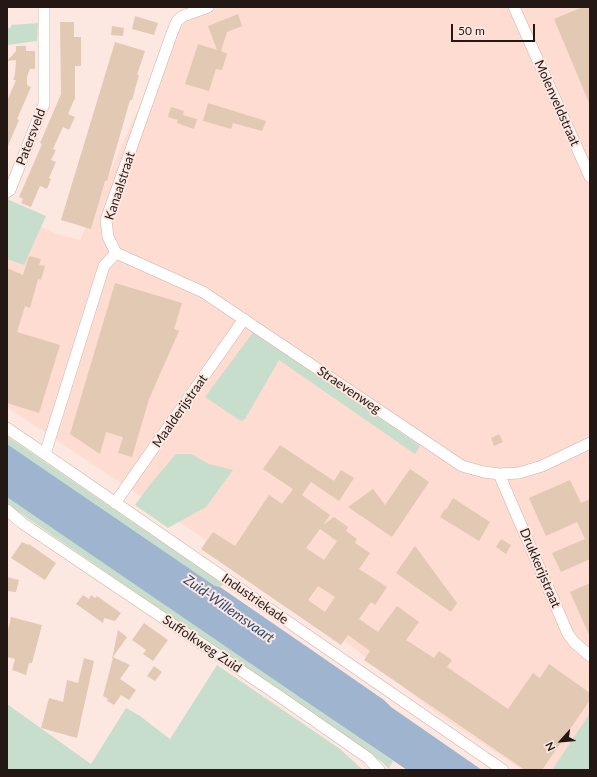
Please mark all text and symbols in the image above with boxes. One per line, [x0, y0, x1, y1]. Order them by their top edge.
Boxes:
scale bar [453, 16, 537, 42]
text: 50 m [458, 23, 485, 38]
street label: Molenveldstraat [531, 58, 583, 148]
street label: Patersveld [13, 106, 49, 168]
street label: Kanaalstraat [102, 150, 138, 222]
street label: Straevenweg [314, 363, 384, 417]
street label: Maalderijstraat [149, 372, 211, 450]
street label: Drukkerijstraat [516, 526, 564, 610]
street label: Industriekade [219, 570, 291, 628]
water label: Zuid-Willemsvaart [180, 572, 278, 646]
street label: Suffolkweg Zuid [160, 612, 244, 676]
north arrow [541, 721, 581, 761]
text: N [542, 740, 558, 753]

